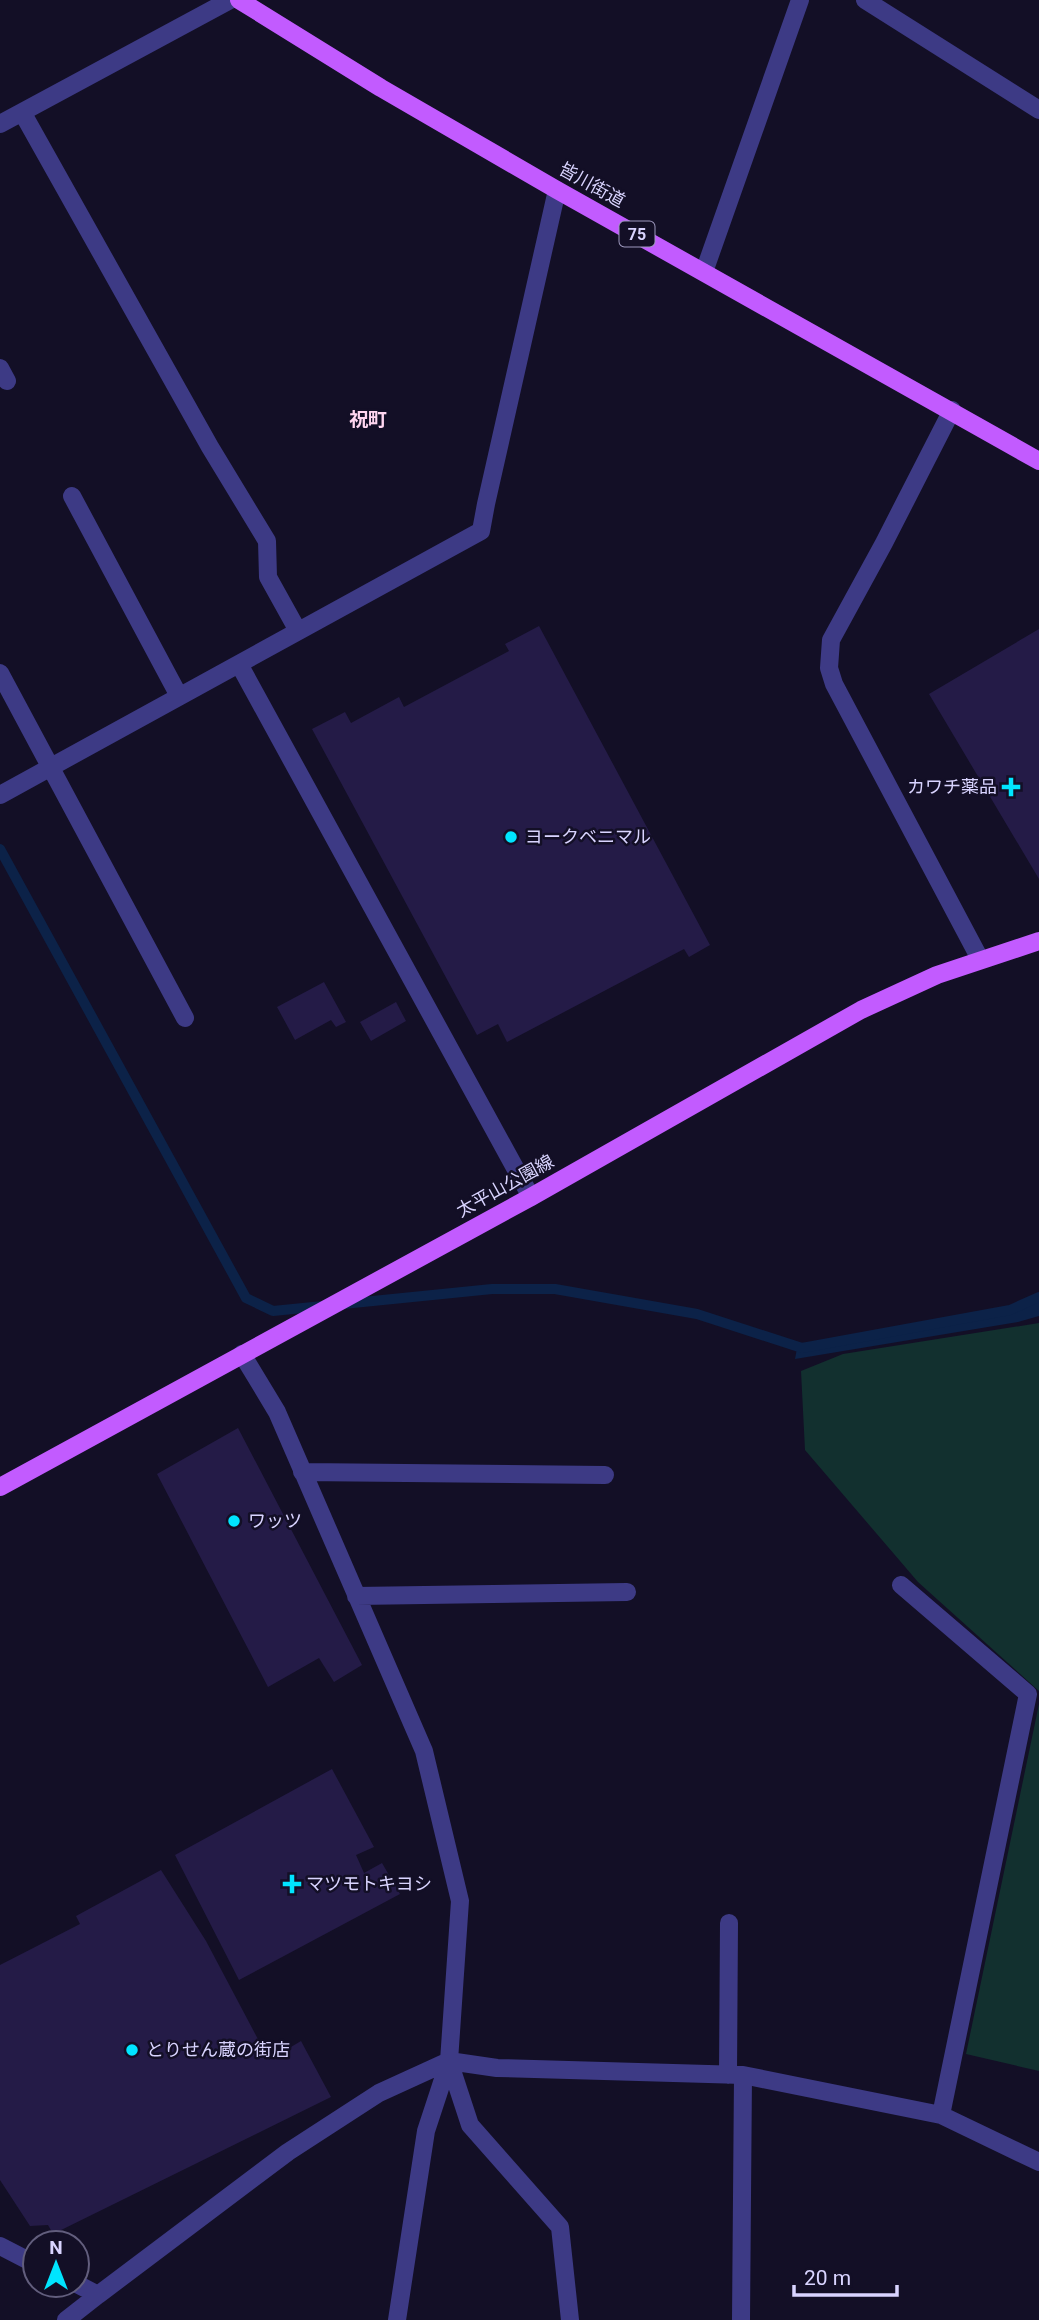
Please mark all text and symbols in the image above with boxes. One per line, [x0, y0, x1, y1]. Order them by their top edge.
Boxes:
street label: 皆川街道 [556, 158, 629, 211]
road number: 75 [620, 222, 654, 246]
district label: 祝町 [349, 408, 387, 431]
place label: カワチ薬品 [907, 776, 997, 797]
marker: カワチ薬品 [1003, 779, 1019, 795]
place label: ヨークベニマル [525, 826, 651, 847]
marker: ヨークベニマル [503, 829, 519, 845]
street label: 太平山公園線 [452, 1150, 557, 1221]
place label: ワッツ [248, 1510, 302, 1531]
marker: ワッツ [226, 1513, 242, 1529]
place label: マツモトキヨシ [306, 1873, 432, 1894]
marker: マツモトキヨシ [284, 1876, 300, 1892]
place label: とりせん蔵の街店 [146, 2039, 290, 2060]
marker: とりせん蔵の街店 [124, 2042, 140, 2058]
north arrow [21, 2229, 91, 2299]
text: N [49, 2236, 63, 2259]
scale bar [794, 2254, 897, 2298]
text: 20 m [804, 2266, 851, 2290]

